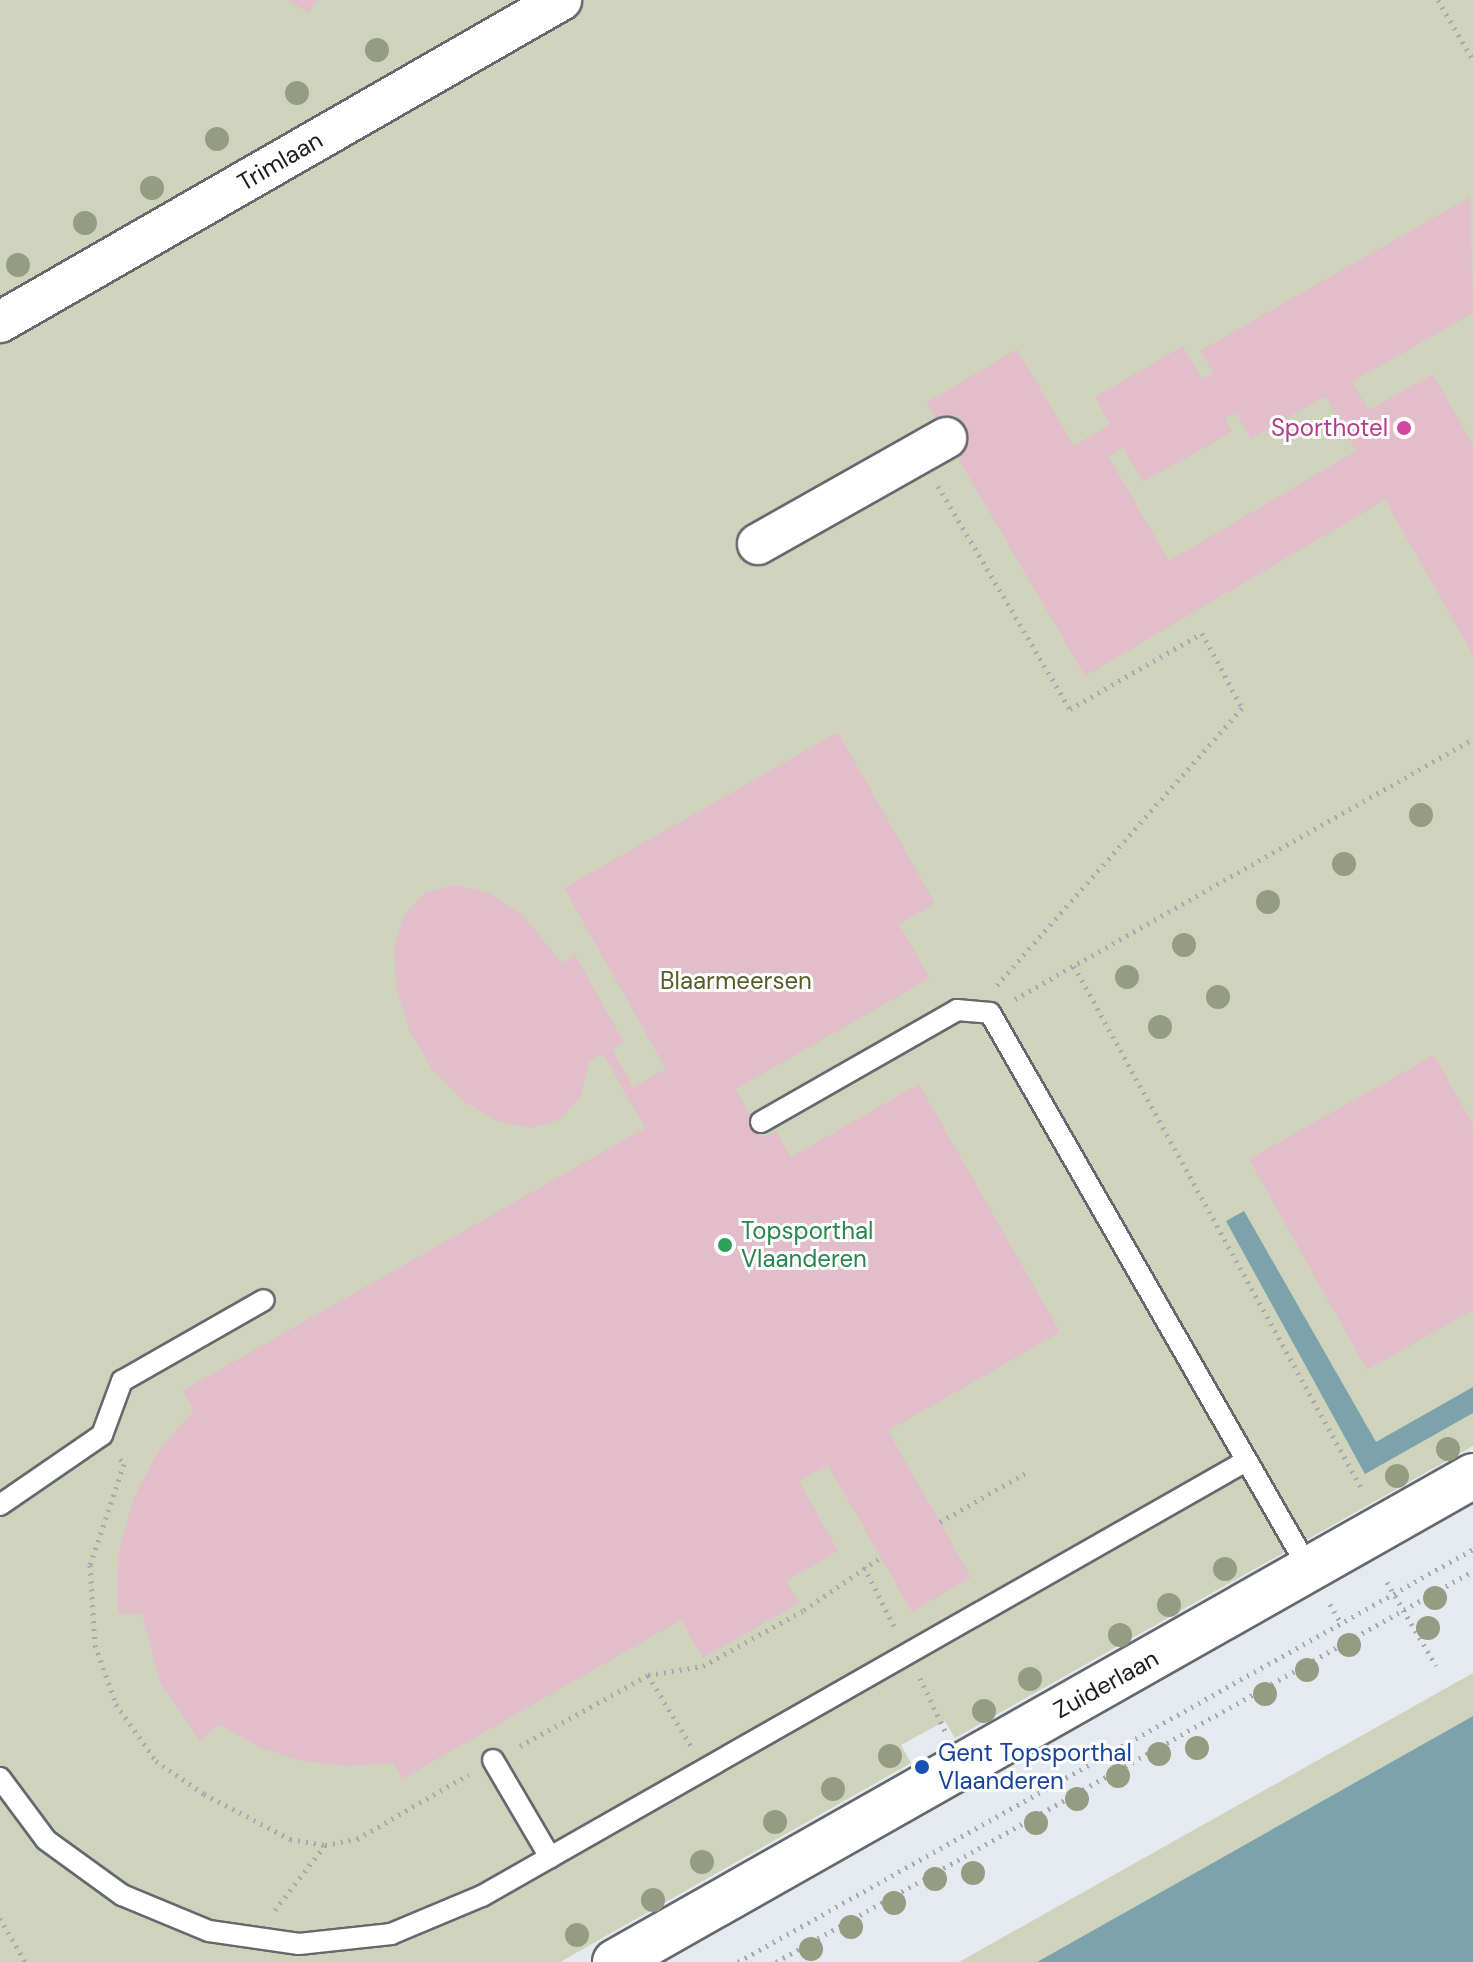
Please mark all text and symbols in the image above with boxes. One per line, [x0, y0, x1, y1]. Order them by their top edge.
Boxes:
street label: Trimlaan [232, 125, 328, 197]
place label: Sporthotel [1271, 414, 1388, 442]
marker: Sporthotel [1395, 419, 1413, 437]
park label: Blaarmeersen [660, 967, 812, 995]
place label: Topsporthal Vlaanderen [741, 1217, 873, 1273]
marker: Topsporthal Vlaanderen [716, 1236, 734, 1254]
street label: Zuiderlaan [1049, 1643, 1163, 1725]
place label: Gent Topsporthal Vlaanderen [938, 1739, 1132, 1795]
marker: Gent Topsporthal Vlaanderen [913, 1758, 931, 1776]

